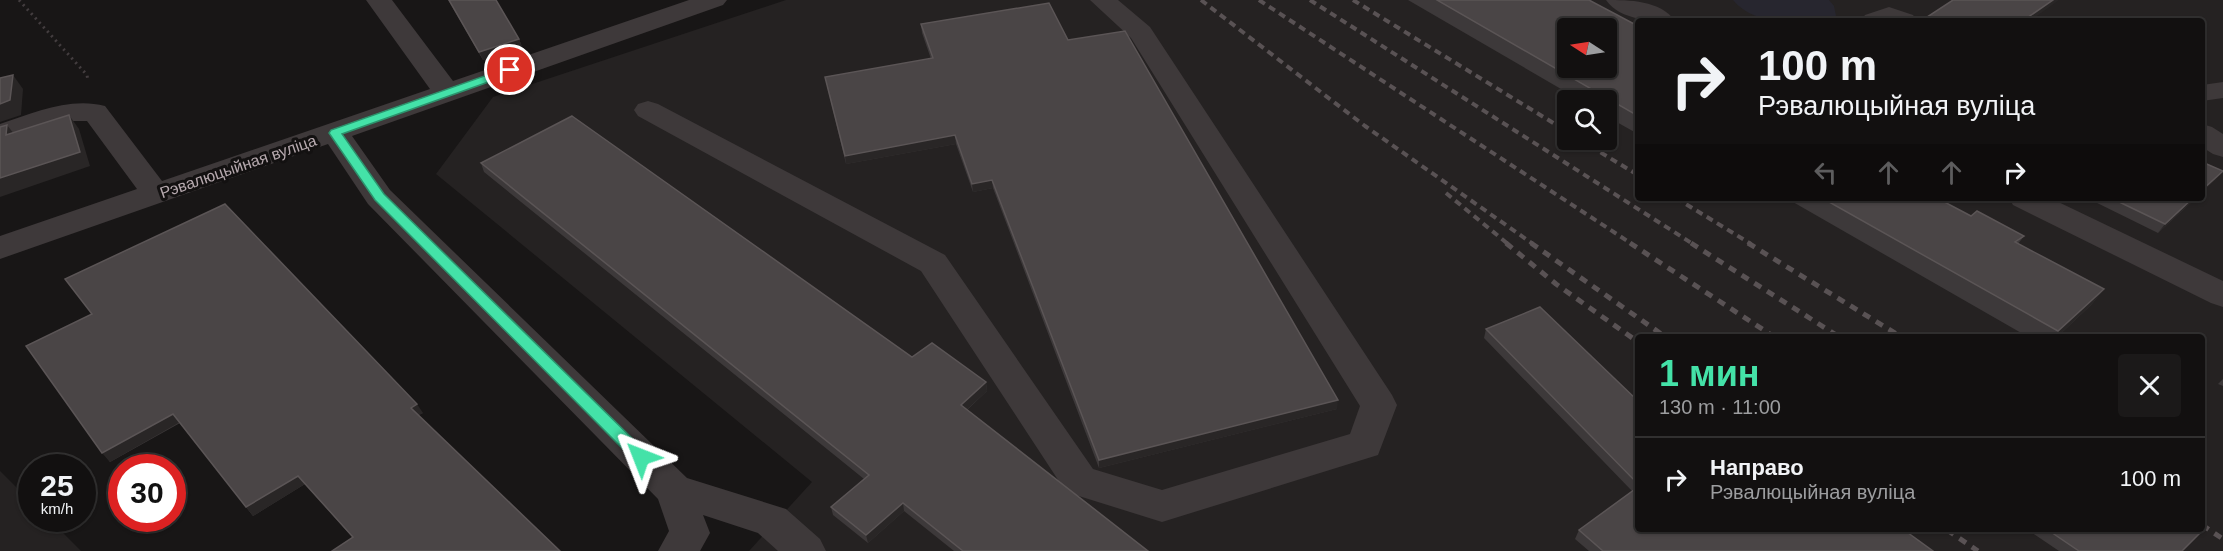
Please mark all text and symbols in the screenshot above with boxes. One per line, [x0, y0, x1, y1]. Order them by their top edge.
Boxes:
north arrow [1557, 18, 1617, 78]
map controls [1557, 18, 1617, 150]
icon: right [1659, 42, 1737, 120]
text: 100 m [1758, 42, 1877, 89]
pin [484, 44, 535, 95]
icon: arrive [493, 53, 526, 86]
button: search [1557, 90, 1617, 150]
text: Рэвалюцыйная вуліца [1758, 91, 2035, 121]
street label: Рэвалюцыйная вуліца [158, 132, 319, 201]
icon: left [1809, 156, 1842, 189]
icon: ahead [1872, 156, 1905, 189]
icon: ahead [1935, 156, 1968, 189]
icon: right [1998, 156, 2031, 189]
text: 1 мин [1659, 353, 1760, 394]
button: close [2118, 354, 2181, 417]
text: 130 m · 11:00 [1659, 396, 1781, 418]
position arrow [609, 425, 673, 489]
speed limit sign: 30 [108, 454, 186, 532]
text: Направо [1710, 455, 1804, 480]
icon: right [1659, 463, 1692, 496]
text: 100 m [2120, 466, 2181, 491]
text: 25 [40, 469, 74, 502]
text: Рэвалюцыйная вуліца [1710, 481, 1915, 503]
text: km/h [41, 500, 73, 517]

